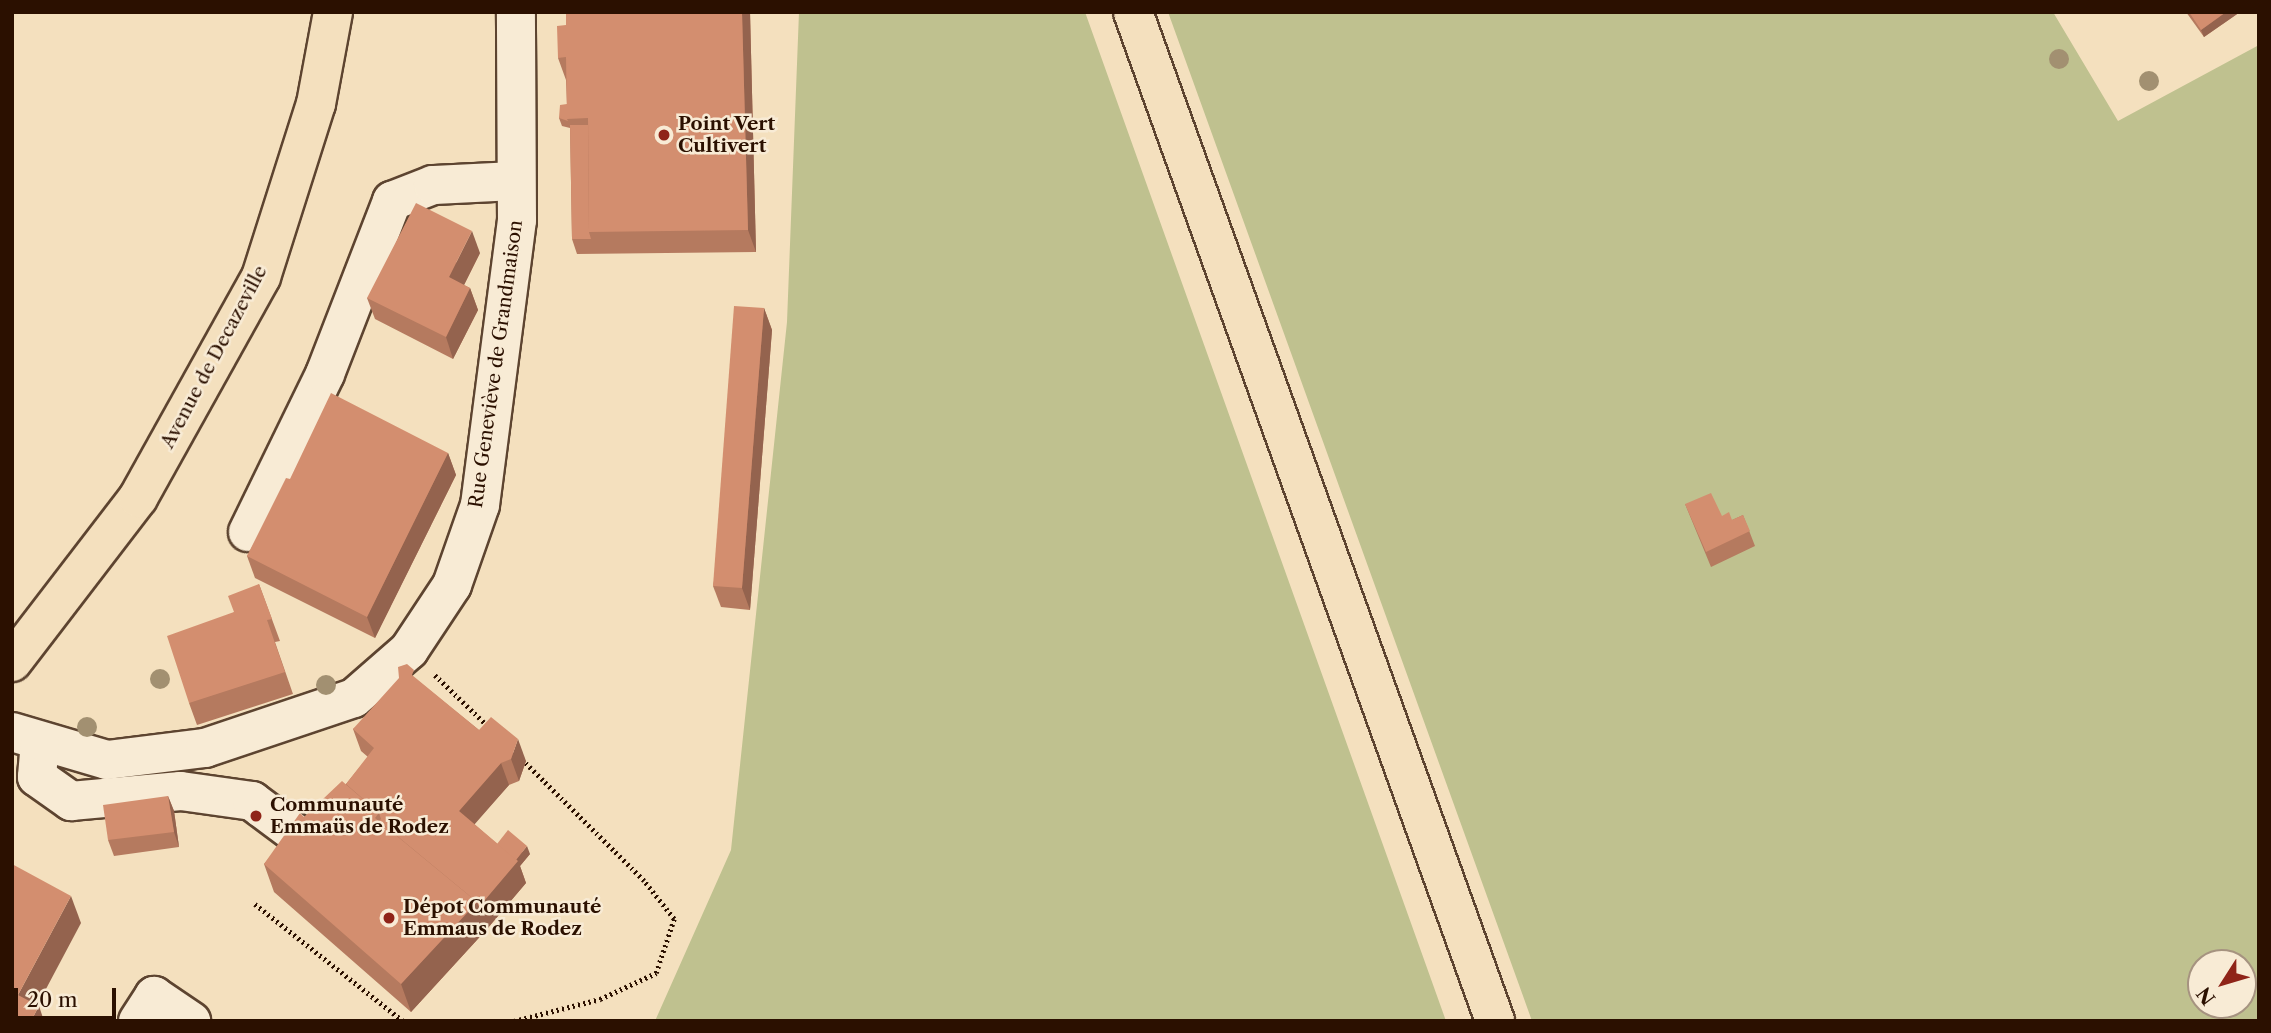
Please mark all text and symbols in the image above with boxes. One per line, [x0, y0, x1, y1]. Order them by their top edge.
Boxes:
place label: Point Vert Cultivert [678, 113, 776, 157]
marker: Point Vert Cultivert [656, 127, 672, 143]
street label: Rue Geneviève de Grandmaison [464, 219, 528, 509]
street label: Avenue de Decazeville [156, 262, 272, 452]
place label: Communauté Emmaüs de Rodez [270, 794, 449, 838]
marker: Communauté Emmaüs de Rodez [248, 808, 264, 824]
place label: Dépot Communauté Emmaus de Rodez [403, 896, 601, 940]
marker: Dépot Communauté Emmaus de Rodez [381, 910, 397, 926]
north arrow [2187, 949, 2257, 1019]
scale bar [18, 974, 119, 1018]
text: N [2192, 982, 2221, 1009]
text: 20 m [27, 987, 78, 1012]

